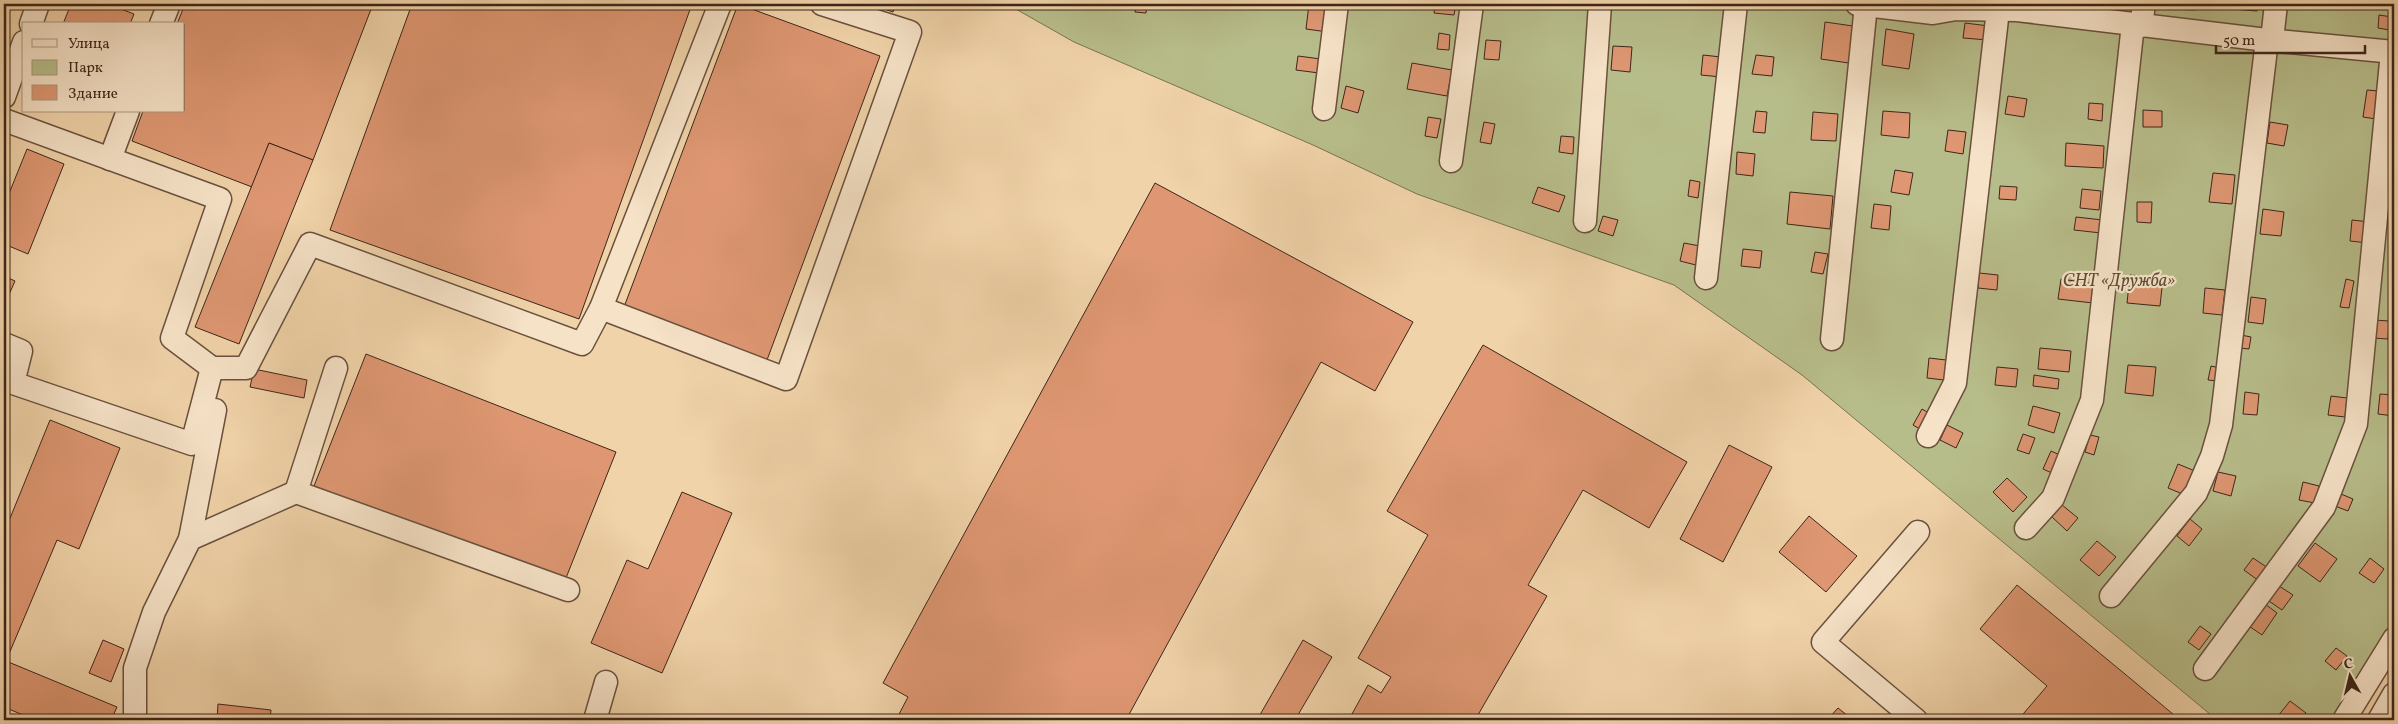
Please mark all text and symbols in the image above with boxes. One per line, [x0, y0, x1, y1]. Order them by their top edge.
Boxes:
legend [22, 22, 185, 112]
scale bar [2216, 22, 2364, 54]
text: 50 m [2223, 31, 2255, 52]
text: Улица [68, 34, 110, 55]
text: Парк [68, 58, 103, 79]
text: Здание [68, 84, 118, 105]
park label: СНТ «Дружба» [2063, 269, 2175, 294]
north arrow [2326, 652, 2376, 702]
text: С [2343, 655, 2354, 675]

